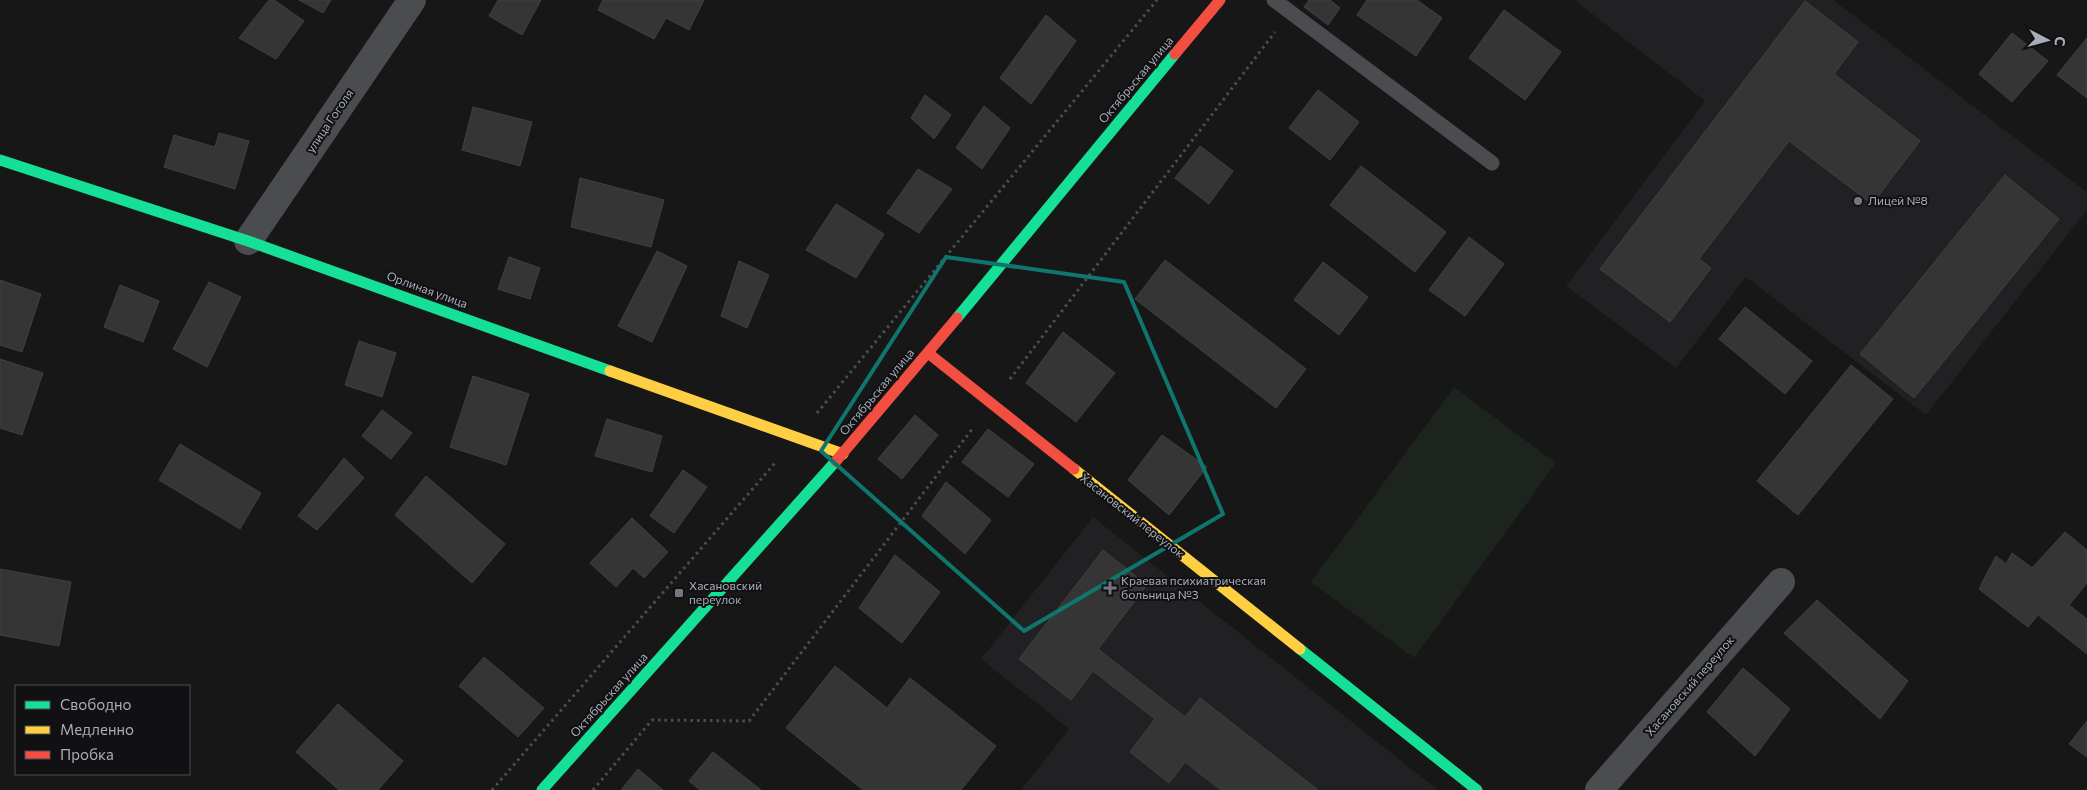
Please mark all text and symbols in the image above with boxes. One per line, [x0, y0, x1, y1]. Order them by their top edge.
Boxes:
north arrow [2022, 15, 2072, 65]
street label: Октябрьская улица [1095, 33, 1176, 125]
text: С [2051, 36, 2069, 47]
street label: улица Гоголя [303, 86, 356, 155]
place label: Лицей №8 [1868, 193, 1928, 207]
marker: Лицей №8 [1852, 195, 1864, 207]
street label: Орлиная улица [385, 268, 470, 310]
street label: Октябрьская улица [836, 345, 917, 437]
street label: Хасановский переулок [1078, 470, 1188, 560]
place label: Краевая психиатрическая больница №3 [1121, 573, 1266, 601]
place label: Хасановский переулок [689, 578, 762, 606]
marker: Краевая психиатрическая больница №3 [1103, 581, 1117, 595]
marker: Хасановский переулок [673, 587, 685, 599]
street label: Хасановский переулок [1642, 632, 1737, 738]
street label: Октябрьская улица [567, 649, 650, 739]
legend [15, 685, 190, 775]
text: Свободно [60, 695, 131, 713]
text: Медленно [60, 720, 134, 738]
text: Пробка [60, 745, 114, 763]

